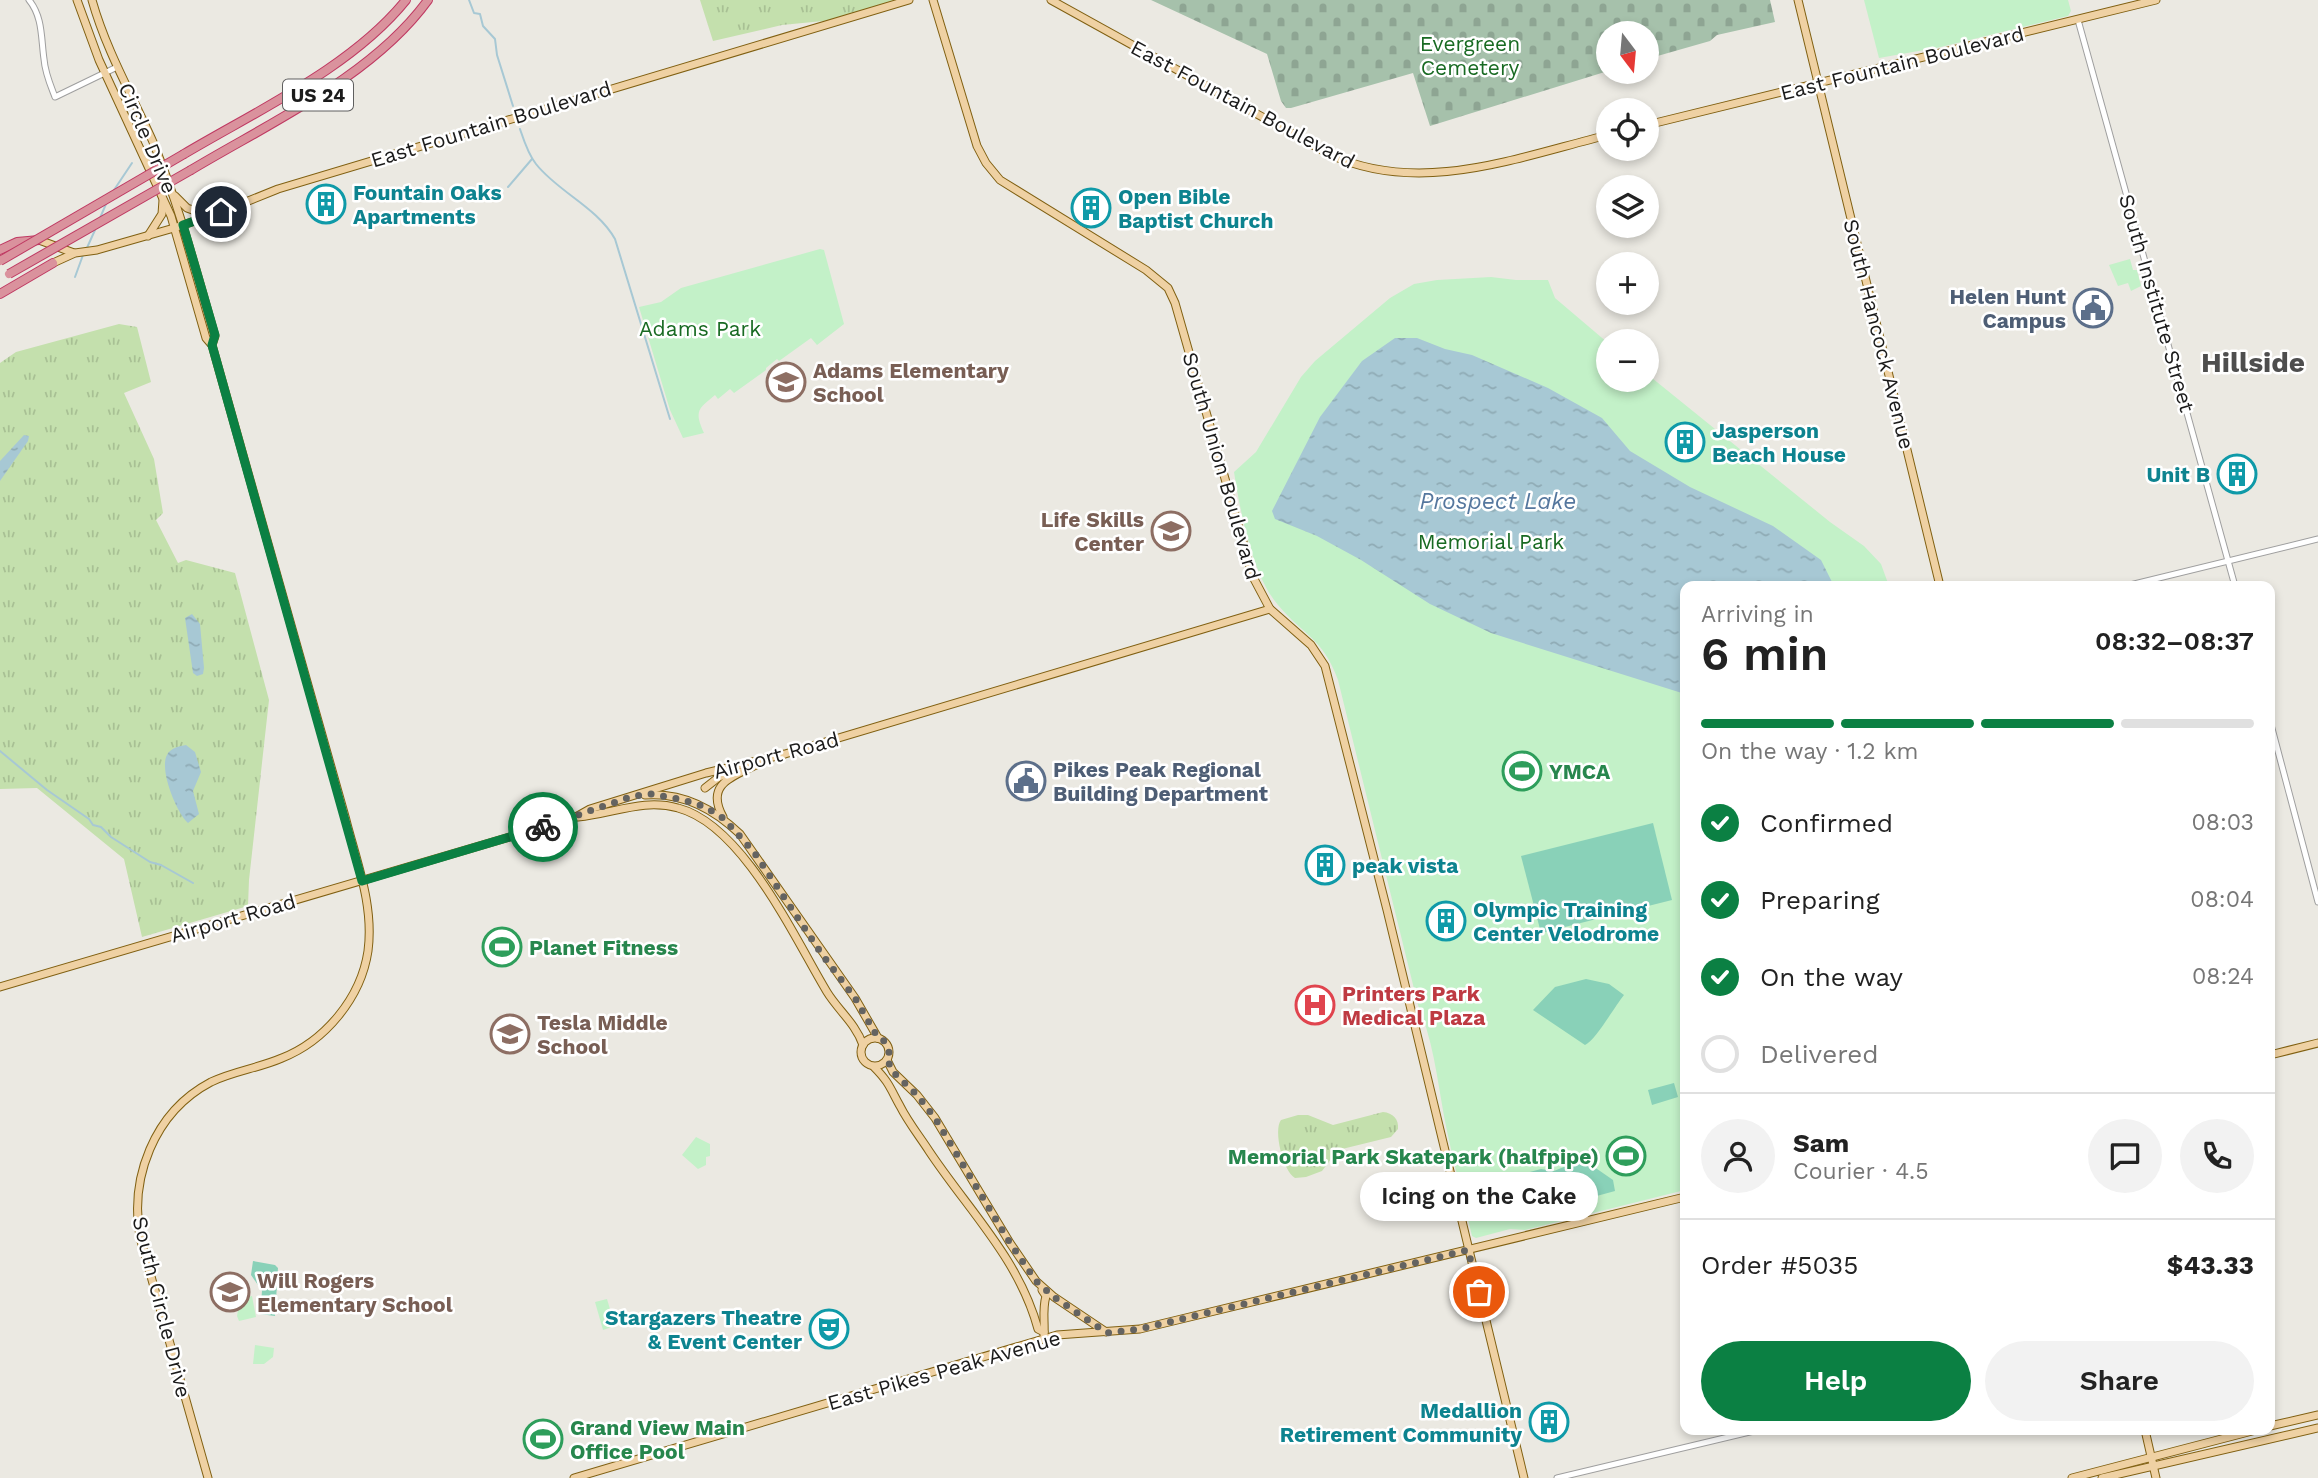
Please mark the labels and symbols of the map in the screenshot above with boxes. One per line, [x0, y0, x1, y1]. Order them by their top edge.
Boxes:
north arrow [1596, 21, 1659, 84]
street label: East Fountain Boulevard [1778, 21, 2026, 105]
park label: Evergreen Cemetery [1420, 31, 1520, 80]
street label: East Fountain Boulevard [1127, 34, 1359, 174]
street label: East Fountain Boulevard [368, 75, 614, 173]
street label: Circle Drive [113, 79, 183, 197]
road number: US 24 [283, 80, 353, 110]
place label: Fountain Oaks Apartments [353, 180, 502, 229]
pin [191, 182, 251, 242]
building icon: Fountain Oaks Apartments [305, 183, 347, 225]
place label: Open Bible Baptist Church [1118, 184, 1273, 233]
building icon: Open Bible Baptist Church [1070, 187, 1112, 229]
street label: South Institute Street [2114, 191, 2200, 415]
street label: South Hancock Avenue [1838, 216, 1920, 452]
place label: Helen Hunt Campus [1950, 284, 2066, 333]
public building icon: Helen Hunt Campus [2072, 287, 2114, 329]
park label: Adams Park [639, 316, 761, 341]
district label: Hillside [2201, 346, 2305, 379]
street label: South Union Boulevard [1178, 349, 1266, 583]
place label: Adams Elementary School [813, 358, 1009, 407]
school or university icon: Adams Elementary School [765, 361, 807, 403]
place label: Jasperson Beach House [1712, 418, 1846, 467]
building icon: Jasperson Beach House [1664, 421, 1706, 463]
building icon: Unit B [2216, 453, 2258, 495]
place label: Unit B [2146, 462, 2210, 487]
water label: Prospect Lake [1420, 488, 1576, 515]
place label: Life Skills Center [1041, 507, 1144, 556]
school or university icon: Life Skills Center [1150, 510, 1192, 552]
park label: Memorial Park [1418, 529, 1564, 554]
street label: Airport Road [710, 726, 842, 784]
sports icon: YMCA [1501, 750, 1543, 792]
place label: Pikes Peak Regional Building Department [1053, 757, 1268, 806]
place label: YMCA [1549, 759, 1611, 784]
public building icon: Pikes Peak Regional Building Department [1005, 760, 1047, 802]
courier [508, 792, 578, 862]
building icon: peak vista [1304, 844, 1346, 886]
place label: peak vista [1352, 853, 1459, 878]
street label: Airport Road [168, 888, 298, 948]
place label: Olympic Training Center Velodrome [1473, 897, 1659, 946]
building icon: Olympic Training Center Velodrome [1425, 900, 1467, 942]
sports icon: Planet Fitness [481, 926, 523, 968]
place label: Planet Fitness [529, 935, 678, 960]
place label: Printers Park Medical Plaza [1342, 981, 1486, 1030]
hospital icon: Printers Park Medical Plaza [1294, 984, 1336, 1026]
place label: Tesla Middle School [537, 1010, 668, 1059]
school or university icon: Tesla Middle School [489, 1013, 531, 1055]
sports icon: Memorial Park Skatepark (halfpipe) [1605, 1135, 1647, 1177]
place label: Memorial Park Skatepark (halfpipe) [1228, 1144, 1599, 1169]
callout: Icing on the Cake [1360, 1173, 1598, 1222]
street label: South Circle Drive [127, 1214, 197, 1400]
pin [1449, 1262, 1509, 1322]
place label: Will Rogers Elementary School [257, 1268, 453, 1317]
school or university icon: Will Rogers Elementary School [209, 1271, 251, 1313]
place label: Stargazers Theatre & Event Center [605, 1305, 802, 1354]
theatre icon: Stargazers Theatre & Event Center [808, 1308, 850, 1350]
street label: East Pikes Peak Avenue [825, 1325, 1063, 1415]
place label: Medallion Retirement Community [1280, 1398, 1522, 1447]
building icon: Medallion Retirement Community [1528, 1401, 1570, 1443]
place label: Grand View Main Office Pool [570, 1415, 745, 1464]
sports icon: Grand View Main Office Pool [522, 1418, 564, 1460]

